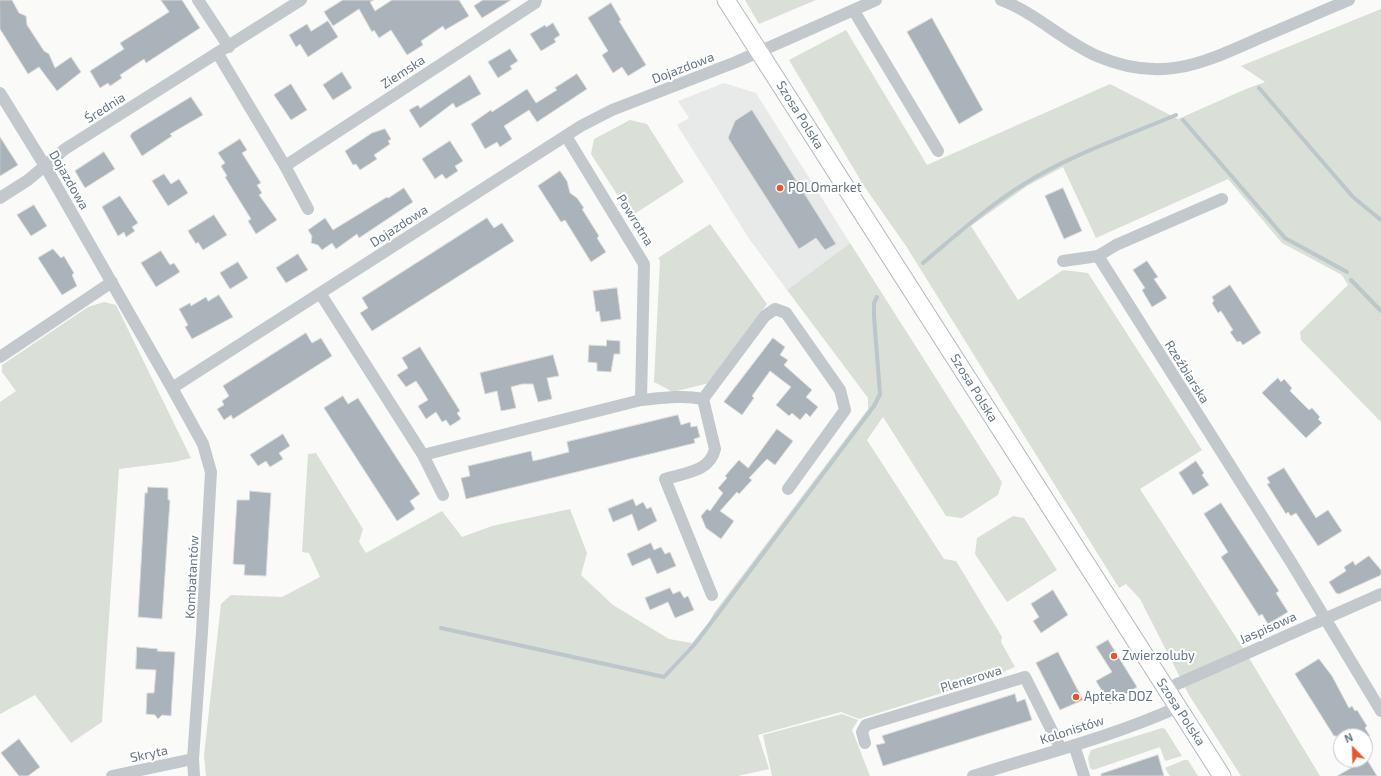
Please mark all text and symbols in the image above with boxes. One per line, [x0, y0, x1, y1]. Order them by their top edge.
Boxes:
street label: Dojazdowa [650, 49, 716, 87]
street label: Ziemska [378, 52, 428, 92]
street label: Szosa Polska [773, 78, 827, 152]
street label: Średnia [82, 90, 128, 126]
street label: Dojazdowa [46, 148, 92, 212]
place label: POLOmarket [788, 180, 862, 196]
marker: POLOmarket [775, 183, 785, 193]
street label: Powrotna [613, 191, 657, 249]
street label: Dojazdowa [367, 202, 431, 250]
street label: Rzeźbiarska [1161, 338, 1213, 406]
street label: Szosa Polska [947, 351, 1001, 425]
street label: Kombatantów [182, 535, 202, 619]
street label: Jaspisowa [1237, 609, 1299, 647]
place label: Zwierzoluby [1122, 648, 1195, 664]
marker: Zwierzoluby [1109, 651, 1119, 661]
street label: Plenerowa [938, 662, 1004, 696]
street label: Szosa Polska [1153, 675, 1209, 749]
place label: Apteka DOZ [1084, 689, 1153, 705]
marker: Apteka DOZ [1071, 692, 1081, 702]
street label: Kolonistów [1038, 712, 1106, 748]
north arrow [1333, 728, 1373, 768]
text: N [1342, 730, 1355, 745]
street label: Skryta [129, 742, 169, 766]

